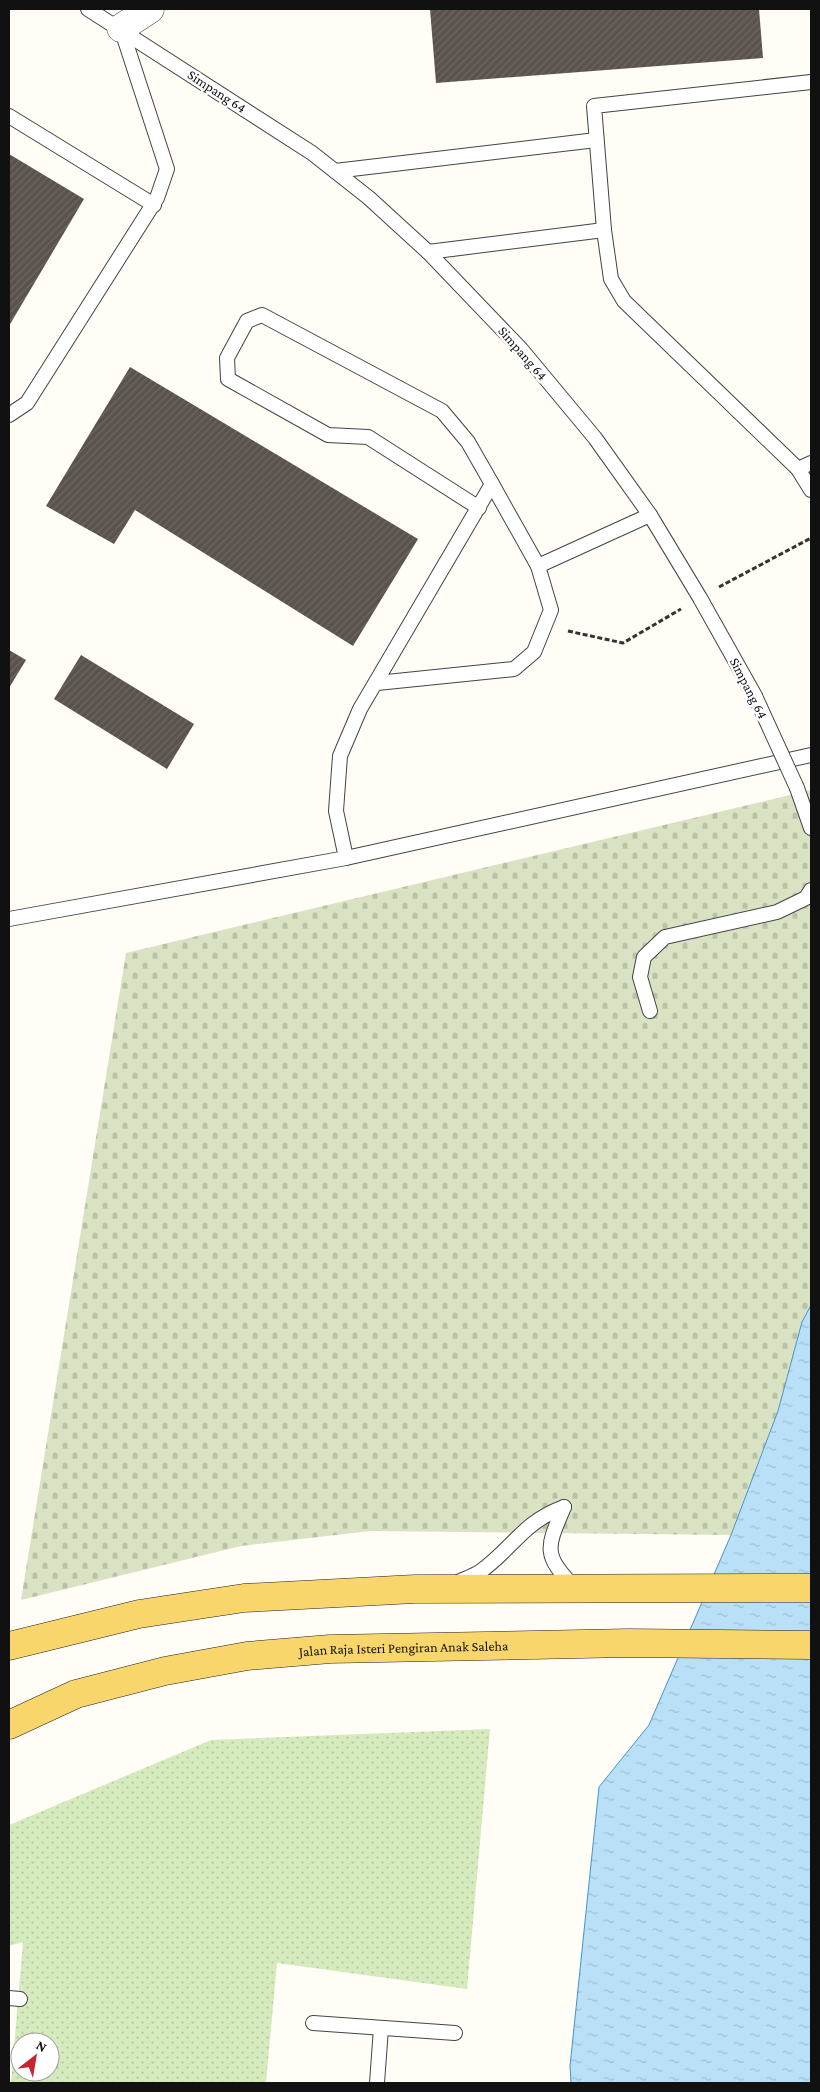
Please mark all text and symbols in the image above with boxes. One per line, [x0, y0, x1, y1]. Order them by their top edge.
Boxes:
street label: Simpang 64 [185, 66, 249, 116]
street label: Simpang 64 [495, 323, 551, 383]
street label: Simpang 64 [727, 655, 771, 721]
street label: Jalan Raja Isteri Pengiran Anak Saleha [296, 1637, 509, 1660]
north arrow [10, 2032, 60, 2082]
text: N [33, 2037, 50, 2055]

